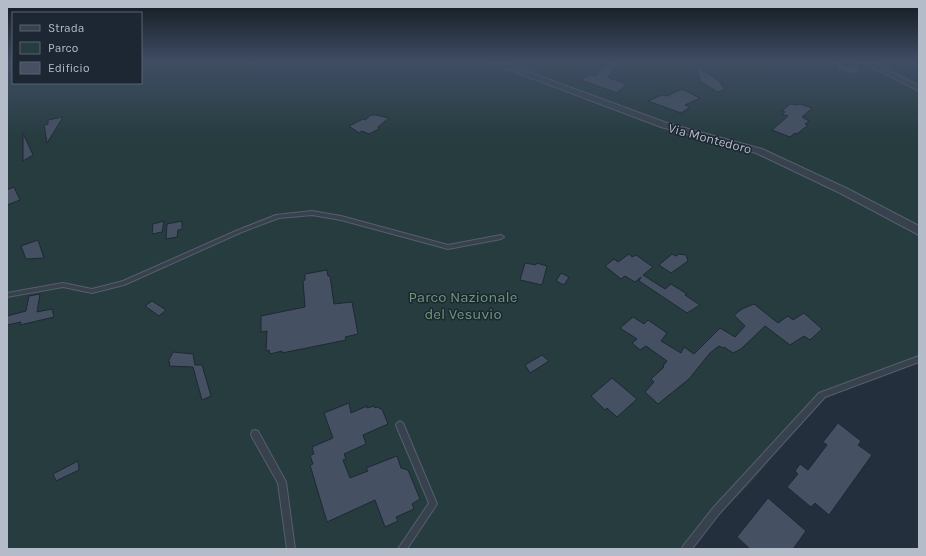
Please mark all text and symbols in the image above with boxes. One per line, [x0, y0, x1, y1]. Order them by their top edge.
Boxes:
legend [12, 12, 142, 84]
text: Strada [48, 21, 84, 35]
text: Parco [48, 41, 78, 55]
text: Edificio [48, 61, 89, 75]
street label: Via Montedoro [667, 120, 753, 157]
park label: Parco Nazionale del Vesuvio [409, 288, 518, 323]

